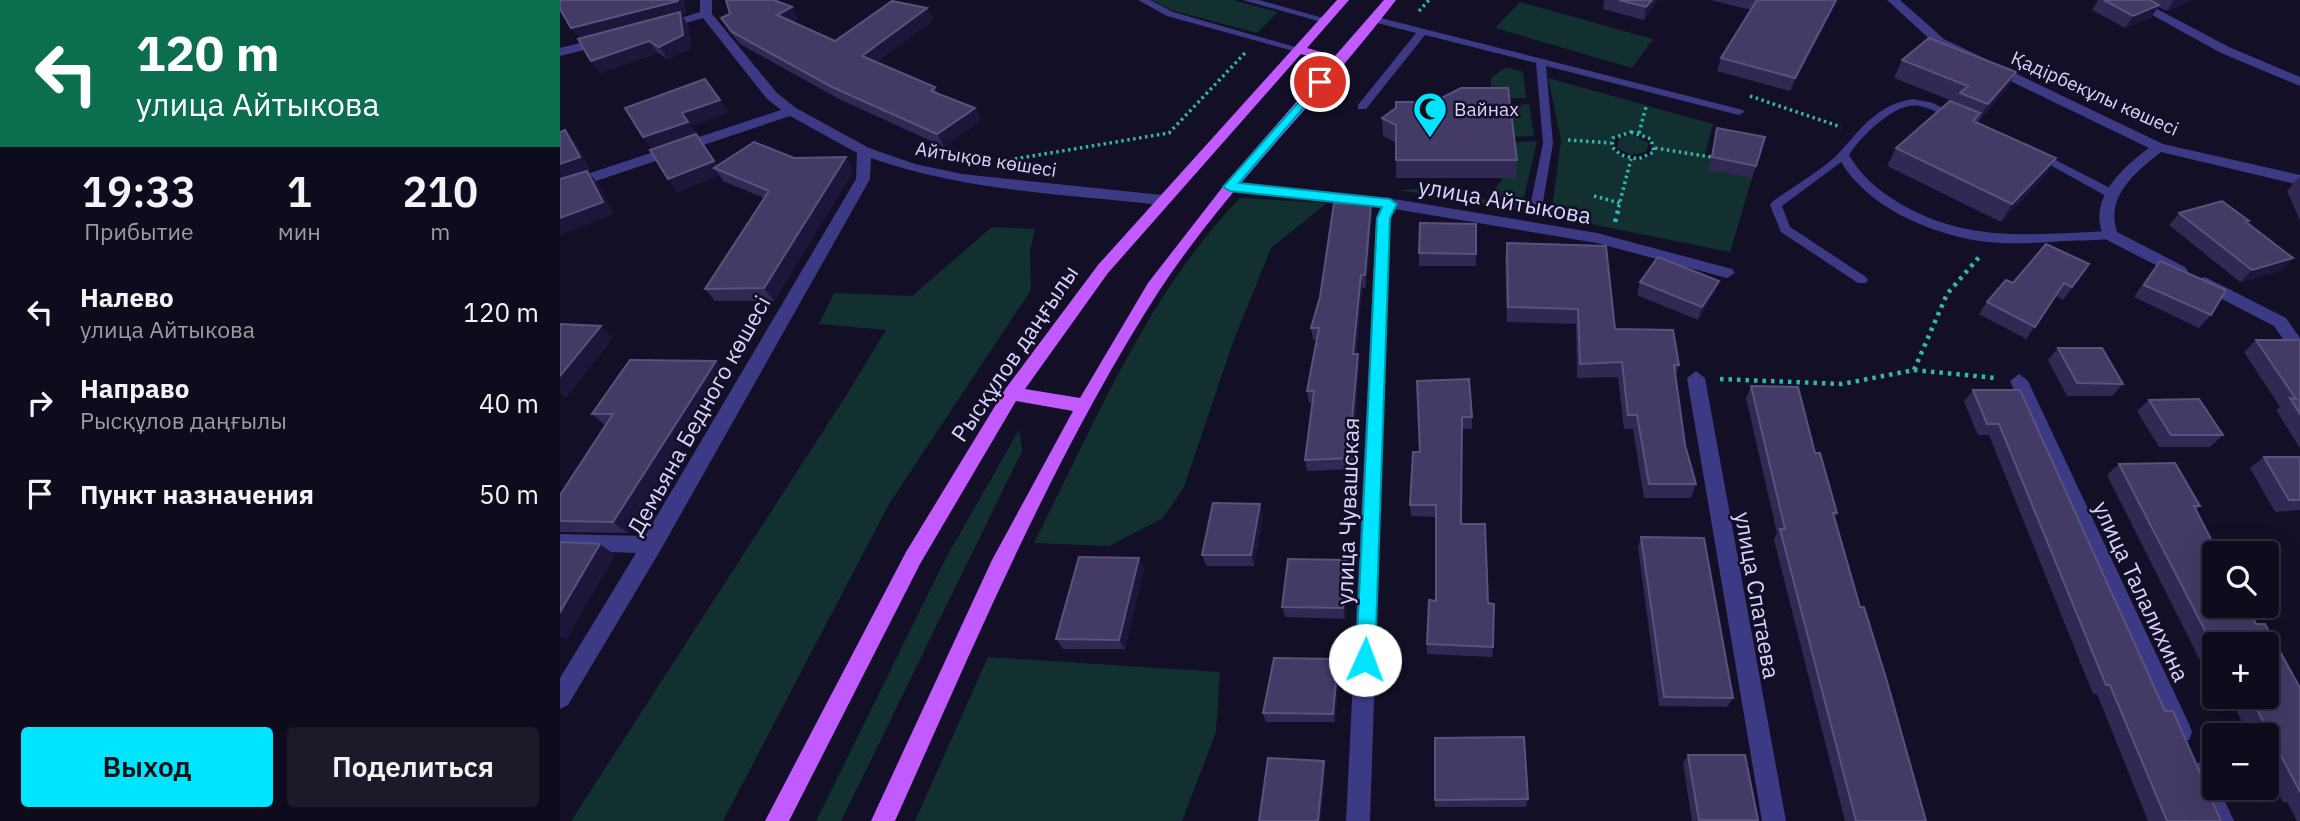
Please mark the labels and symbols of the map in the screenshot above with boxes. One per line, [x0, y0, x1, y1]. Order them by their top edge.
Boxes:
street label: Қадірбекұлы көшесі [2008, 45, 2182, 141]
pin [1290, 52, 1350, 112]
mosque icon: Вайнах [1411, 90, 1449, 139]
place label: Вайнах [1454, 97, 1519, 121]
street label: Айтықов көшесі [914, 136, 1058, 182]
street label: улица Айтыкова [1416, 170, 1594, 230]
street label: Рысқұлов даңғылы [944, 259, 1084, 447]
street label: Демьяна Бедного көшесі [620, 290, 776, 540]
street label: улица Чувашская [1329, 417, 1365, 605]
street label: улица Талалихина [2087, 496, 2197, 686]
street label: улица Спатаева [1729, 509, 1787, 681]
position arrow [1328, 623, 1402, 697]

